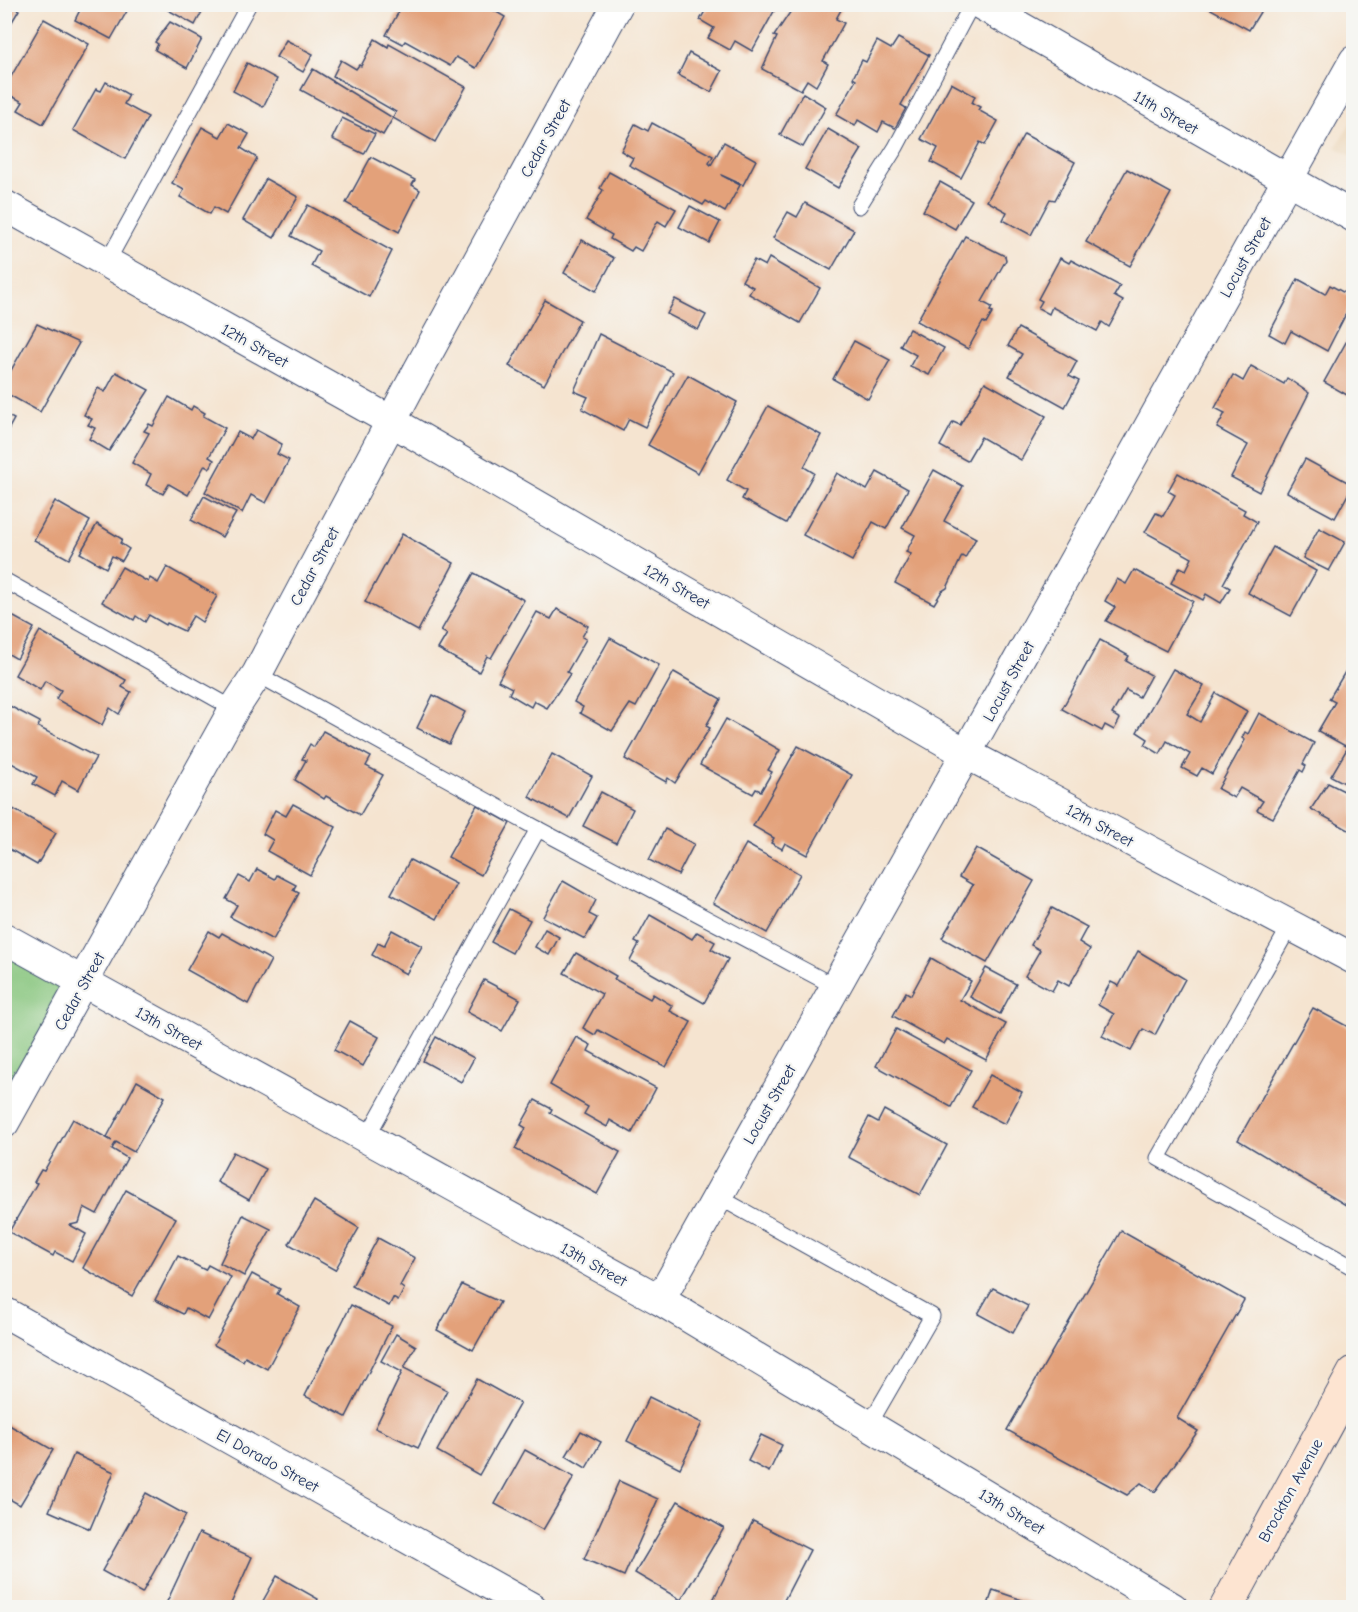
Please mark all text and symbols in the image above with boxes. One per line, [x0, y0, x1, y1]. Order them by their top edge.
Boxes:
street label: 11th Street [1130, 87, 1201, 139]
street label: Cedar Street [517, 96, 575, 181]
street label: Locust Street [1216, 214, 1275, 301]
street label: 12th Street [218, 320, 291, 372]
street label: Cedar Street [287, 524, 343, 609]
street label: 12th Street [640, 561, 713, 613]
street label: Locust Street [979, 638, 1038, 725]
street label: 12th Street [1063, 801, 1136, 851]
street label: Cedar Street [51, 949, 109, 1034]
street label: 13th Street [132, 1003, 205, 1055]
street label: Locust Street [740, 1061, 800, 1147]
street label: 13th Street [557, 1239, 630, 1291]
street label: El Dorado Street [213, 1425, 322, 1497]
street label: Brockton Avenue [1255, 1436, 1327, 1545]
street label: 13th Street [976, 1485, 1048, 1539]

